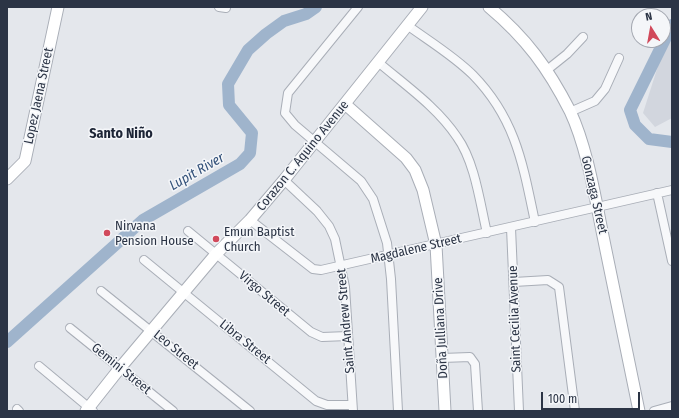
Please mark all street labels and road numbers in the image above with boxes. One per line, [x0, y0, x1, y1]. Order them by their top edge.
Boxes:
street label: Lopez Jaena Street [21, 46, 57, 146]
street label: Corazon C. Aquino Avenue [254, 98, 352, 214]
street label: Gonzaga Street [577, 154, 611, 236]
street label: Magdalene Street [369, 231, 463, 267]
street label: Saint Cecilia Avenue [505, 265, 525, 373]
street label: Virgo Street [235, 268, 293, 320]
street label: Saint Andrew Street [334, 268, 358, 374]
street label: Doña Julliana Drive [431, 277, 451, 379]
street label: Libra Street [216, 317, 274, 367]
street label: Leo Street [150, 327, 202, 373]
street label: Gemini Street [88, 340, 154, 398]

